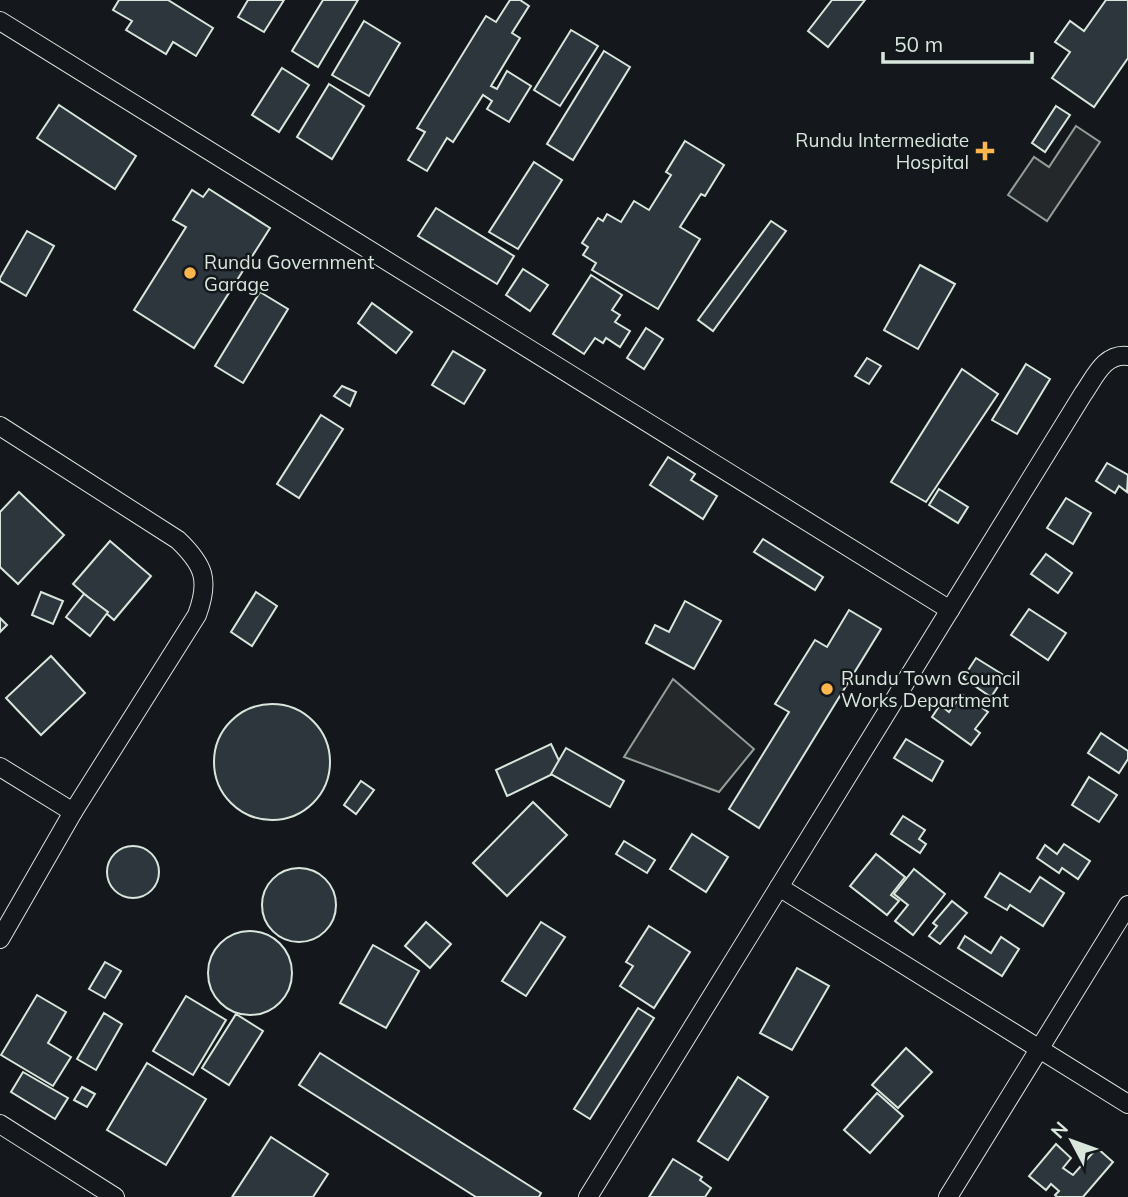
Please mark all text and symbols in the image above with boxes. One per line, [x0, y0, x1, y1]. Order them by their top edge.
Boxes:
scale bar [883, 21, 1032, 65]
text: 50 m [894, 31, 943, 57]
place label: Rundu Intermediate Hospital [795, 128, 969, 174]
marker: Rundu Intermediate Hospital [975, 141, 995, 161]
place label: Rundu Government Garage [204, 250, 375, 296]
marker: Rundu Government Garage [182, 265, 198, 281]
place label: Rundu Town Council Works Department [841, 666, 1021, 712]
marker: Rundu Town Council Works Department [819, 681, 835, 697]
north arrow [1037, 1106, 1107, 1176]
text: N [1045, 1117, 1073, 1143]

